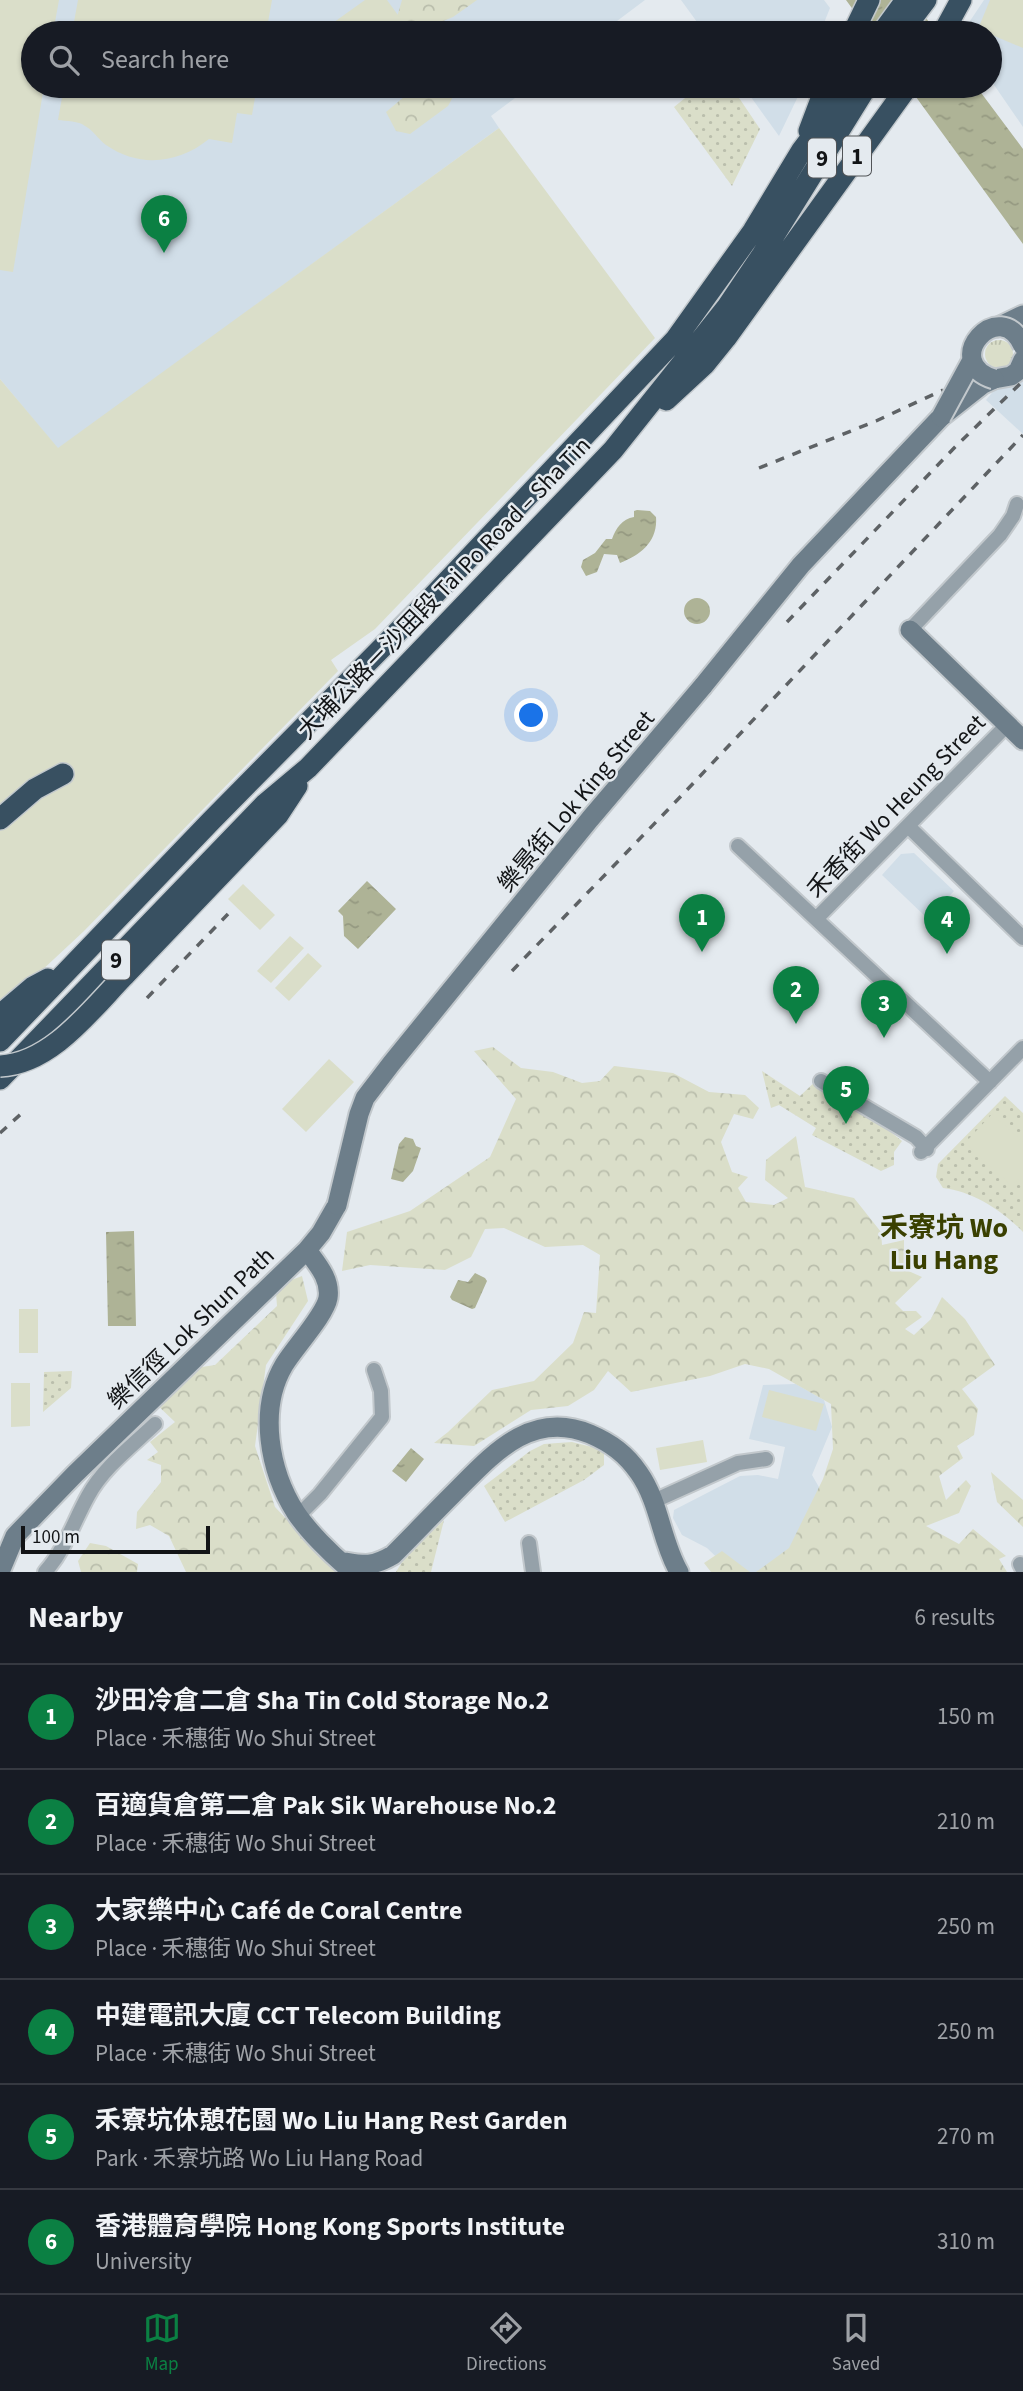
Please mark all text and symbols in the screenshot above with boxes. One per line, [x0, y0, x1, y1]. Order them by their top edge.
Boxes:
search box [21, 21, 1002, 98]
icon: search [45, 41, 83, 79]
text: Search here [101, 41, 229, 78]
road number: 1 [843, 136, 871, 176]
road number: 9 [808, 139, 836, 178]
pin: 6 [141, 195, 187, 253]
street label: 大埔公路－沙田段 Tai Po Road – Sha Tin [290, 429, 599, 748]
your location [514, 698, 548, 732]
street label: 樂景街 Lok King Street [490, 703, 663, 900]
street label: 禾香街 Wo Heung Street [799, 706, 994, 906]
pin: 1 [679, 894, 725, 952]
pin: 4 [924, 896, 970, 954]
road number: 9 [102, 940, 130, 979]
pin: 2 [773, 966, 819, 1024]
pin: 3 [861, 980, 907, 1038]
pin: 5 [823, 1066, 869, 1124]
district label: 禾寮坑 Wo Liu Hang [880, 1208, 1008, 1280]
street label: 樂信徑 Lok Shun Path [100, 1239, 283, 1417]
scale bar [21, 1523, 210, 1555]
text: 100 m [32, 1524, 80, 1551]
text: Nearby [28, 1596, 123, 1639]
text: 6 results [915, 1601, 995, 1634]
text: 沙田冷倉二倉 Sha Tin Cold Storage No.2 [95, 1682, 549, 1719]
text: 1 [45, 1700, 57, 1733]
text: 150 m [937, 1700, 995, 1733]
text: Place · 禾穗街 Wo Shui Street [95, 1722, 376, 1755]
text: 百適貨倉第二倉 Pak Sik Warehouse No.2 [95, 1787, 556, 1824]
text: 2 [45, 1805, 57, 1838]
text: 210 m [937, 1805, 995, 1838]
text: Place · 禾穗街 Wo Shui Street [95, 1827, 376, 1860]
text: 大家樂中心 Café de Coral Centre [95, 1892, 462, 1929]
text: 3 [45, 1910, 57, 1943]
text: 250 m [937, 1910, 995, 1943]
text: Place · 禾穗街 Wo Shui Street [95, 1932, 376, 1965]
text: 中建電訊大廈 CCT Telecom Building [95, 1997, 501, 2034]
text: 4 [45, 2015, 57, 2048]
text: 250 m [937, 2015, 995, 2048]
text: Place · 禾穗街 Wo Shui Street [95, 2037, 376, 2070]
text: 禾寮坑休憩花園 Wo Liu Hang Rest Garden [95, 2102, 568, 2139]
text: 5 [45, 2120, 57, 2153]
text: 270 m [937, 2120, 995, 2153]
text: Park · 禾寮坑路 Wo Liu Hang Road [95, 2142, 423, 2175]
text: 香港體育學院 Hong Kong Sports Institute [95, 2208, 565, 2245]
text: 6 [45, 2225, 57, 2258]
text: 310 m [937, 2225, 995, 2258]
text: University [95, 2245, 192, 2278]
tab: Map [143, 2309, 181, 2378]
tab: Directions [466, 2309, 546, 2378]
tab: Saved [832, 2309, 880, 2378]

